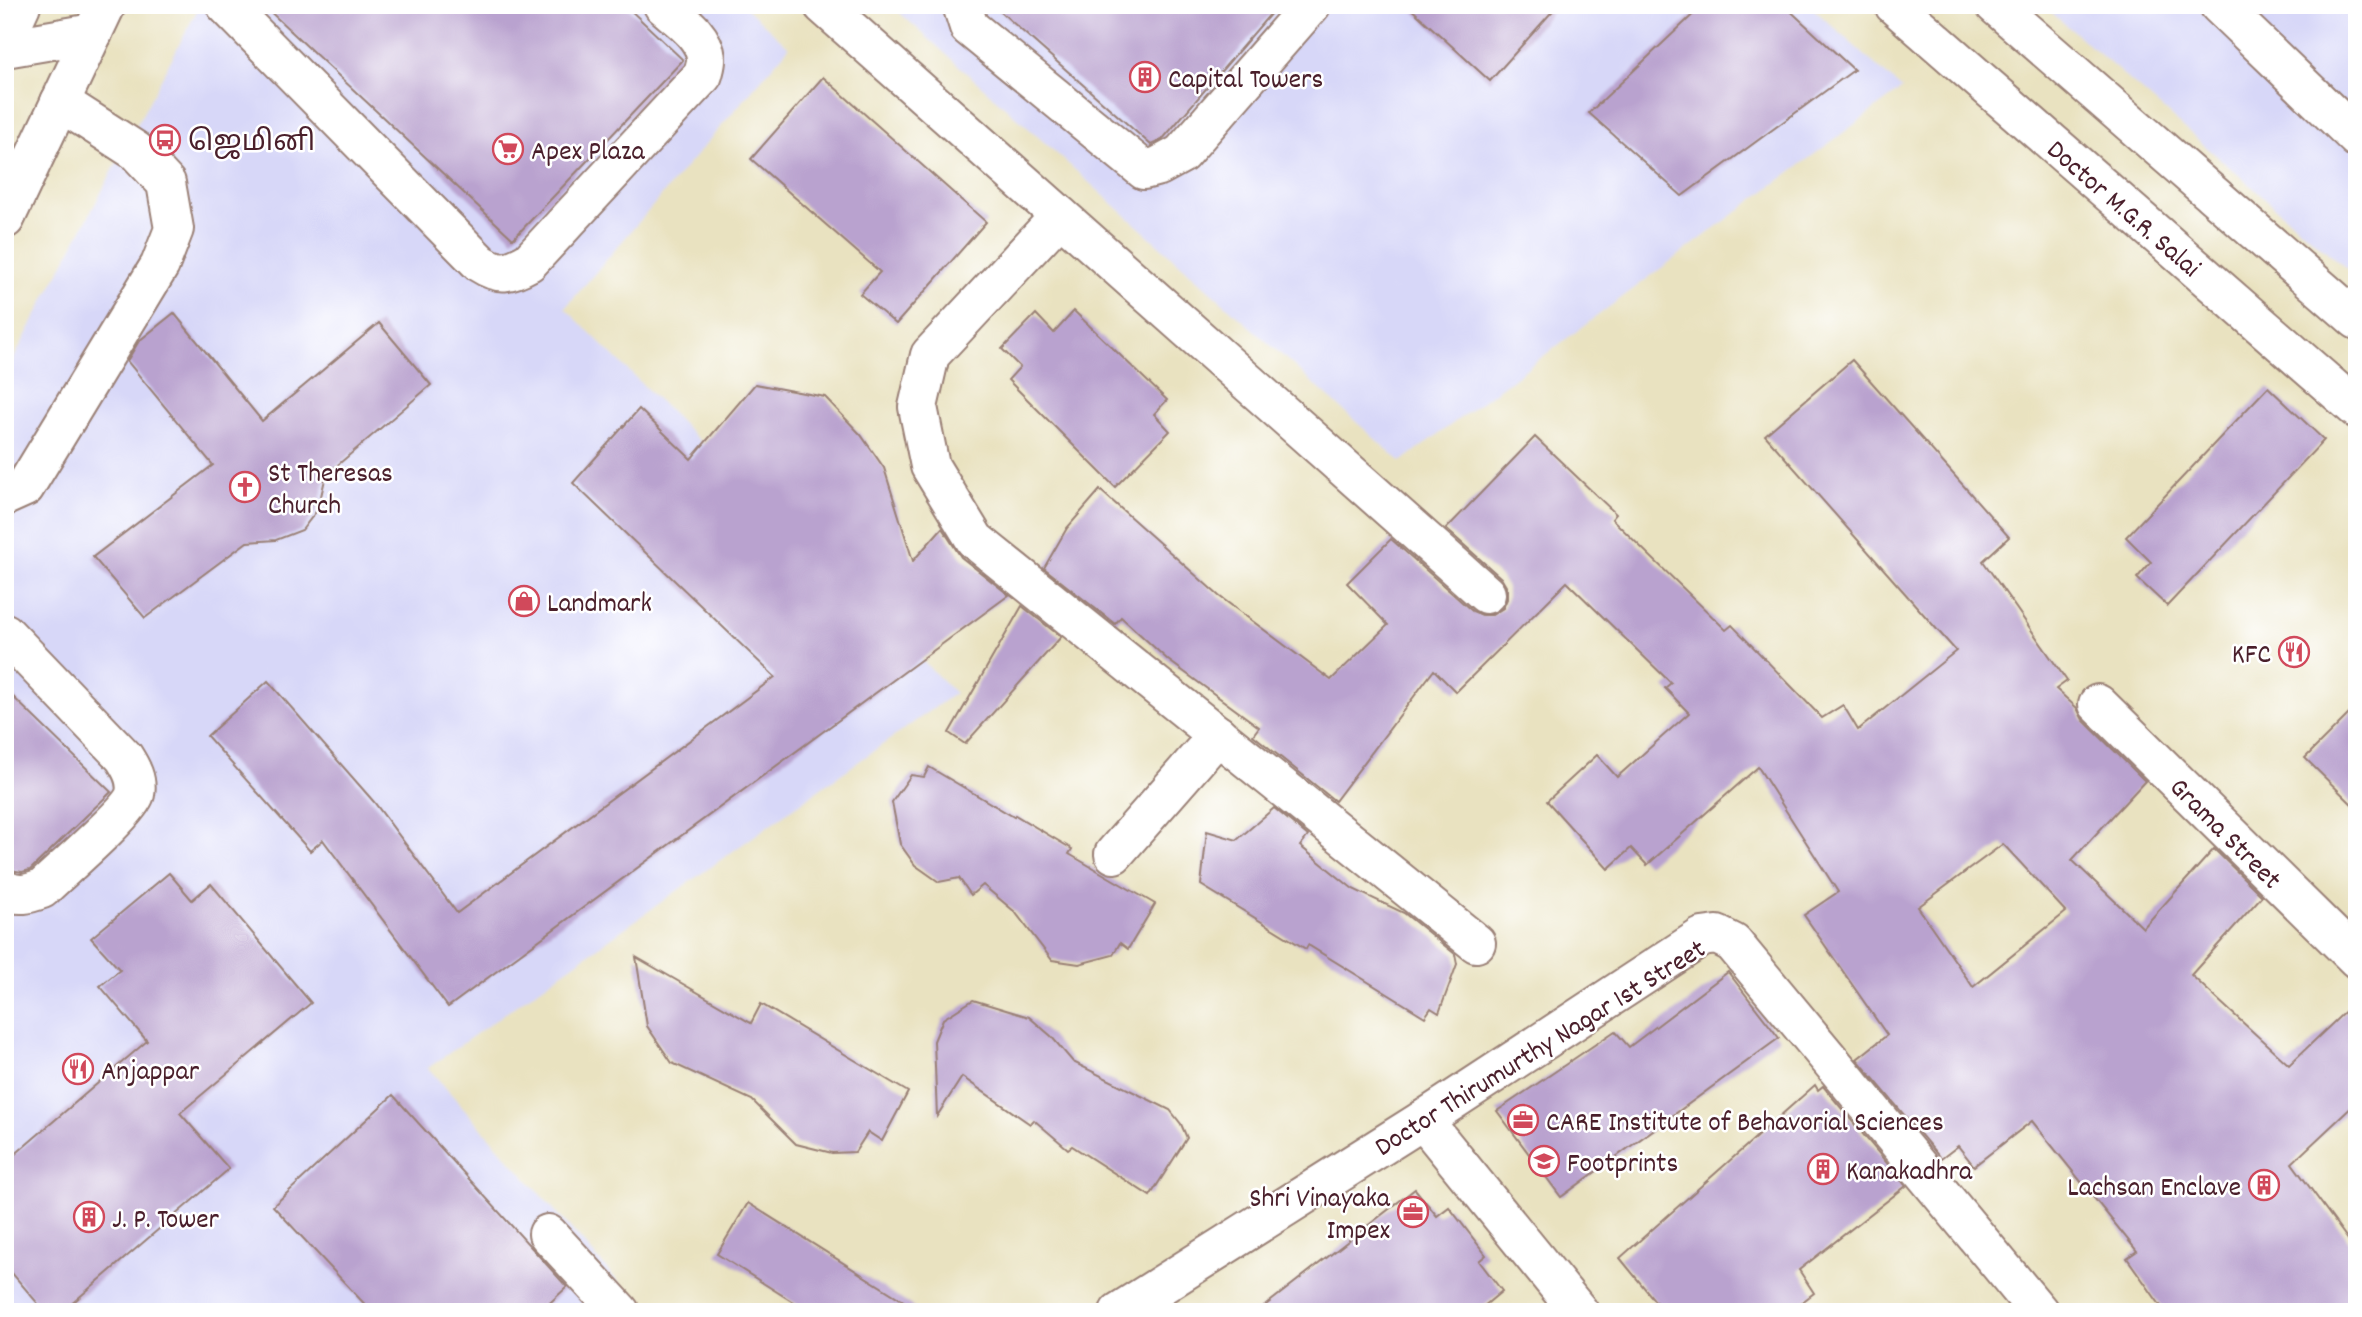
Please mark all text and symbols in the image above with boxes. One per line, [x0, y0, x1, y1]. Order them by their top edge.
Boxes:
building icon: Capital Towers [1128, 60, 1162, 94]
place label: Capital Towers [1168, 62, 1323, 102]
bus stop icon: ஜெமினி [148, 123, 182, 157]
place label: ஜெமினி [188, 125, 315, 165]
supermarket icon: Apex Plaza [491, 132, 525, 166]
street label: Doctor M.G.R. Salai [2036, 132, 2208, 289]
place label: Apex Plaza [531, 134, 645, 174]
place label: St Theresas Church [268, 456, 393, 528]
church icon: St Theresas Church [228, 470, 262, 504]
shop icon: Landmark [507, 584, 541, 618]
place label: Landmark [547, 586, 652, 626]
restaurant icon: KFC [2277, 635, 2311, 669]
place label: KFC [2232, 637, 2271, 677]
street label: Grama Street [2158, 770, 2289, 901]
street label: Doctor Thirumurthy Nagar 1st Street [1368, 932, 1715, 1169]
restaurant icon: Anjappar [61, 1052, 95, 1086]
place label: Anjappar [101, 1054, 200, 1094]
office icon: CARE Institute of Behavorial Sciences [1506, 1103, 1540, 1137]
place label: CARE Institute of Behavorial Sciences [1546, 1105, 1944, 1145]
school or university icon: Footprints [1527, 1144, 1561, 1178]
place label: Footprints [1567, 1146, 1678, 1186]
building icon: Kanakadhra [1806, 1152, 1840, 1186]
place label: Kanakadhra [1846, 1154, 1973, 1194]
building icon: Lachsan Enclave [2247, 1168, 2281, 1202]
place label: Lachsan Enclave [2067, 1170, 2241, 1210]
place label: Shri Vinayaka Impex [1249, 1181, 1391, 1253]
office icon: Shri Vinayaka Impex [1396, 1195, 1430, 1229]
building icon: J. P. Tower [72, 1200, 106, 1234]
place label: J. P. Tower [112, 1202, 220, 1242]

